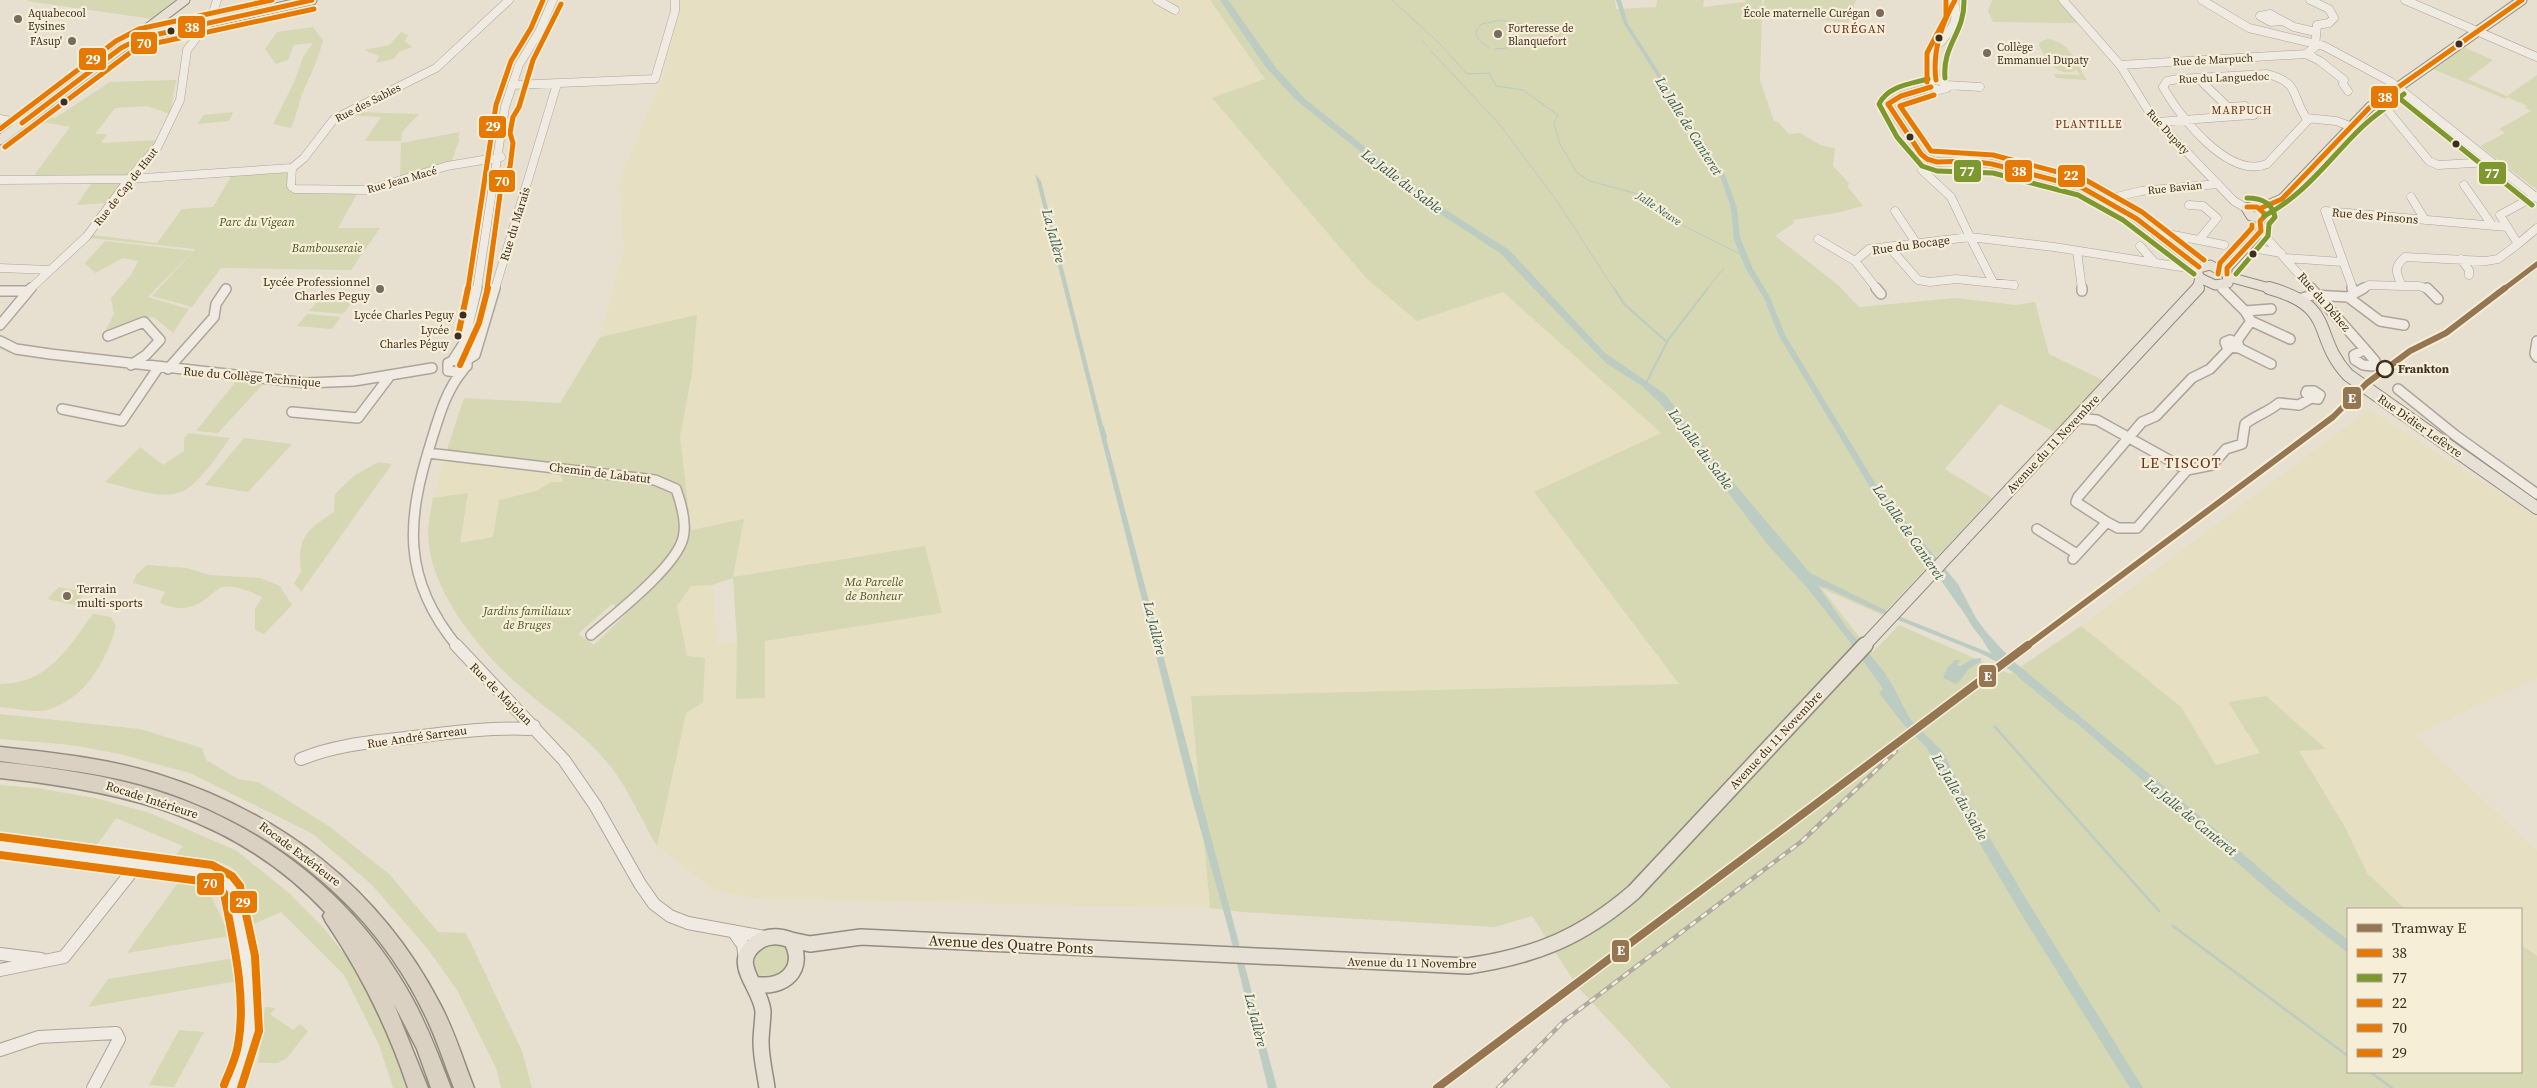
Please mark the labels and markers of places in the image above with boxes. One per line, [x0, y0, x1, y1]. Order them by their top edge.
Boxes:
place label: Aquabecool Eysines [28, 6, 86, 34]
place label: École maternelle Curégan [1743, 6, 1870, 21]
marker: École maternelle Curégan [1874, 7, 1886, 19]
marker: Aquabecool Eysines [12, 13, 24, 25]
place label: Forteresse de Blanquefort [1508, 21, 1574, 49]
unlabelled marker [166, 26, 176, 36]
marker: Forteresse de Blanquefort [1492, 28, 1504, 40]
unlabelled marker [1934, 33, 1944, 43]
place label: FAsup' [30, 34, 62, 49]
marker: FAsup' [66, 35, 78, 47]
unlabelled marker [2454, 39, 2464, 49]
place label: Collège Emmanuel Dupaty [1997, 40, 2089, 68]
marker: Collège Emmanuel Dupaty [1981, 47, 1993, 59]
unlabelled marker [59, 97, 69, 107]
unlabelled marker [1905, 132, 1915, 142]
unlabelled marker [2451, 139, 2461, 149]
unlabelled marker [2248, 249, 2258, 259]
place label: Lycée Professionnel Charles Peguy [263, 274, 371, 304]
marker: Lycée Professionnel Charles Peguy [374, 283, 386, 295]
place label: Lycée Charles Peguy [354, 308, 454, 323]
marker: Lycée Charles Peguy [458, 310, 468, 320]
place label: Lycée Charles Péguy [380, 323, 449, 352]
marker: Lycée Charles Péguy [453, 331, 463, 341]
marker: Frankton [2376, 360, 2394, 378]
place label: Frankton [2398, 361, 2450, 377]
place label: Terrain multi-sports [77, 581, 143, 611]
marker: Terrain multi-sports [61, 590, 73, 602]

